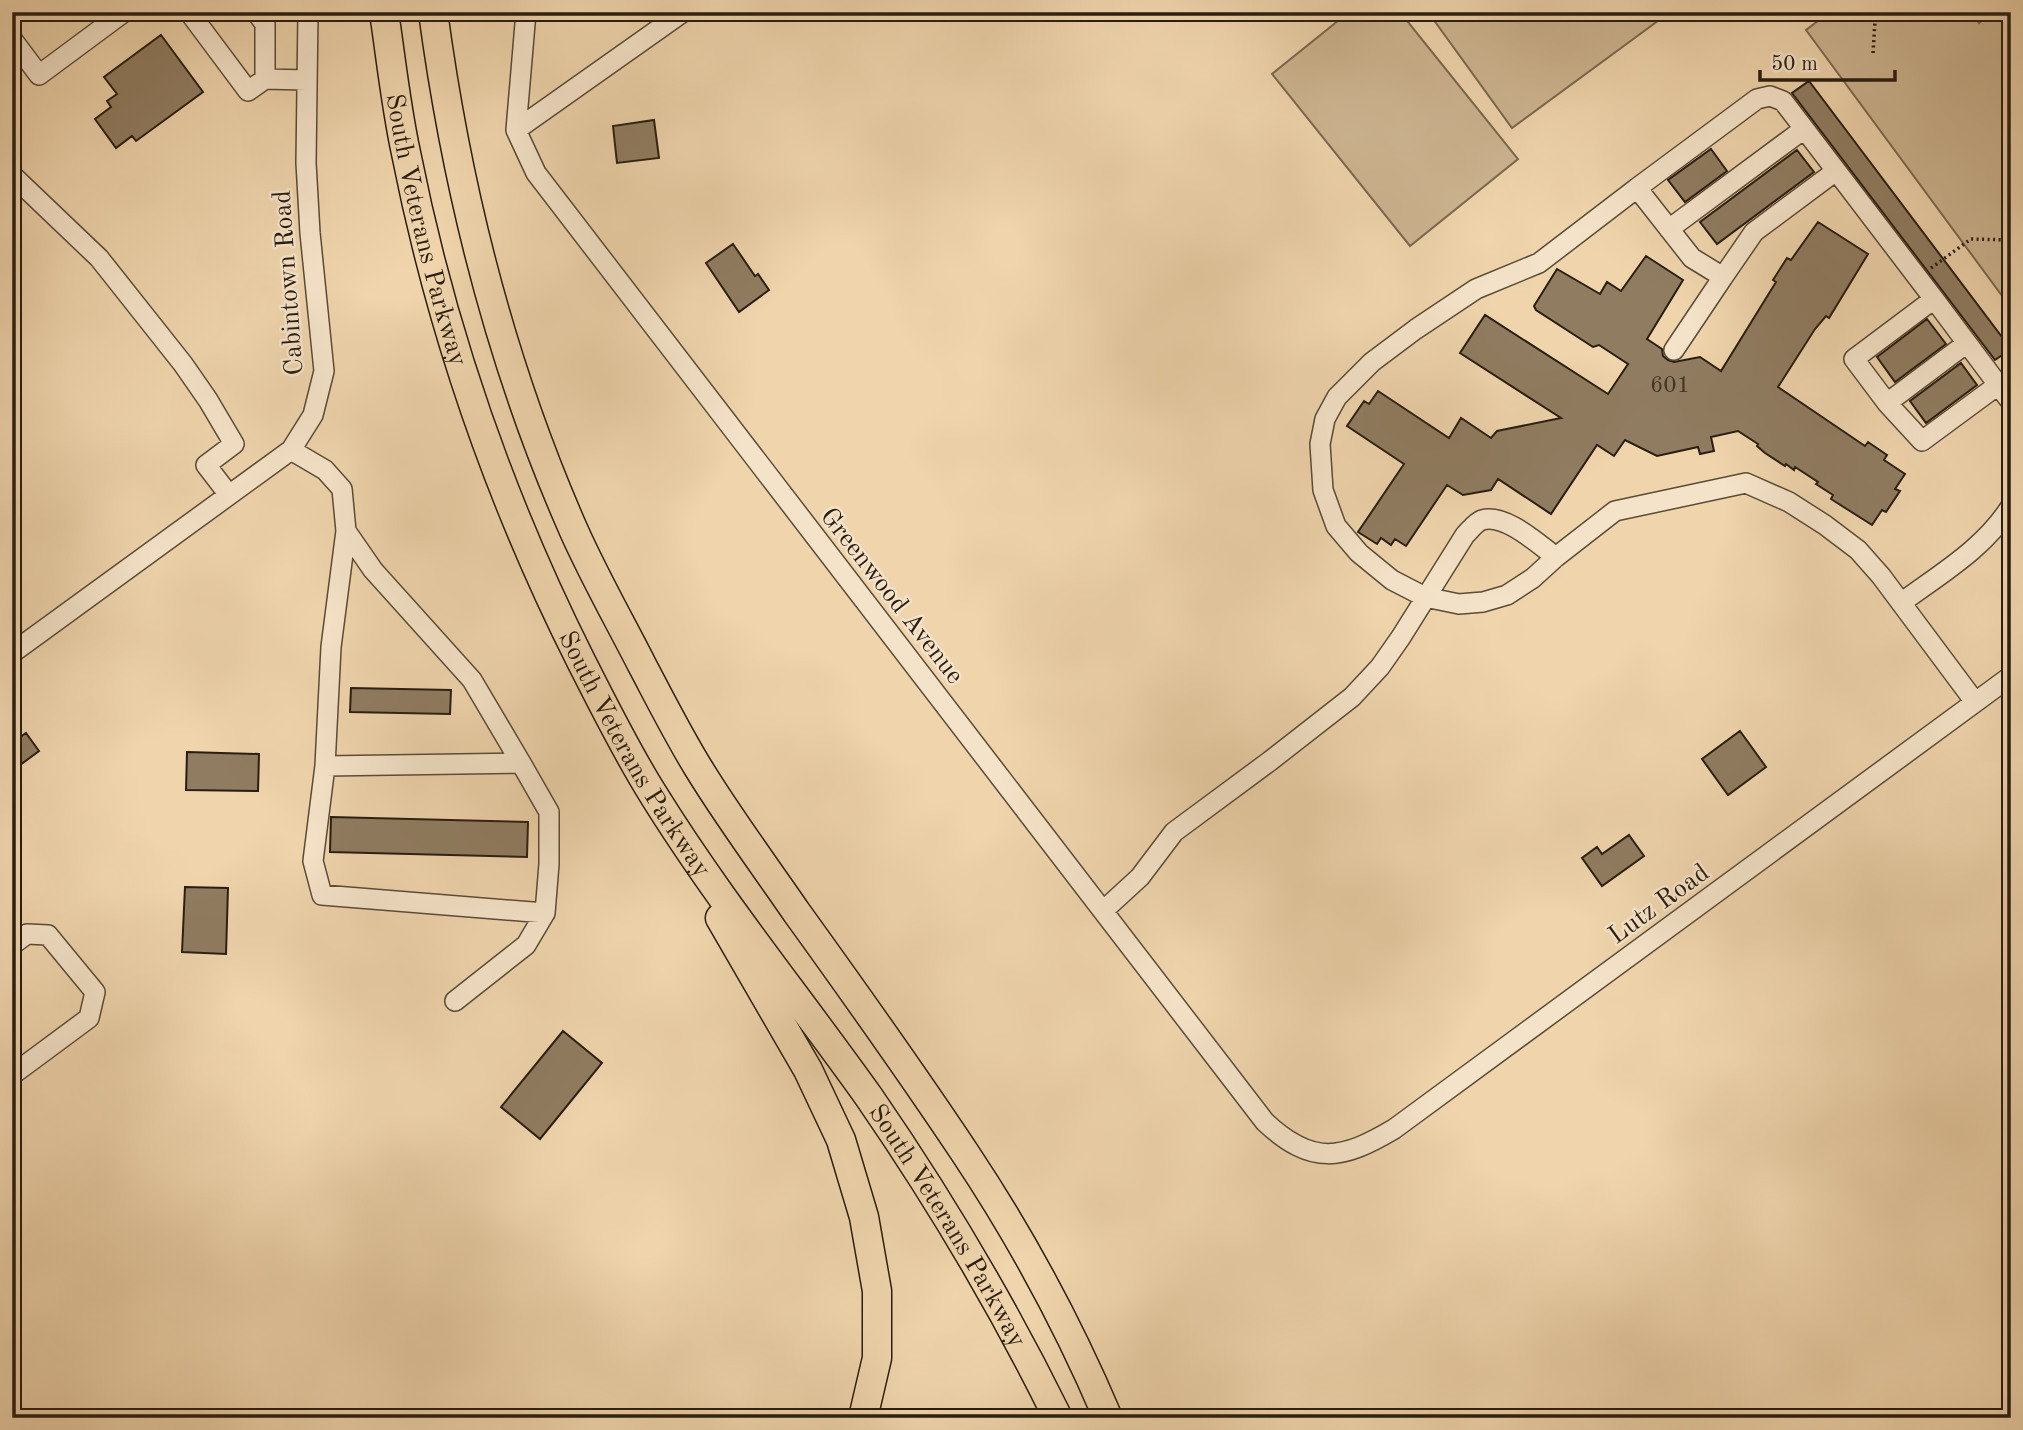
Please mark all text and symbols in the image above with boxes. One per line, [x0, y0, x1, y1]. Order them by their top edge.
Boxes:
scale bar [1760, 38, 1895, 82]
text: 50 m [1771, 54, 1818, 75]
street label: South Veterans Parkway [381, 92, 471, 370]
street label: Cabintown Road [270, 189, 308, 376]
house number: 601 [1650, 374, 1690, 397]
street label: Greenwood Avenue [815, 503, 968, 689]
street label: South Veterans Parkway [553, 627, 715, 883]
street label: Lutz Road [1604, 860, 1714, 950]
street label: South Veterans Parkway [863, 1100, 1030, 1352]

